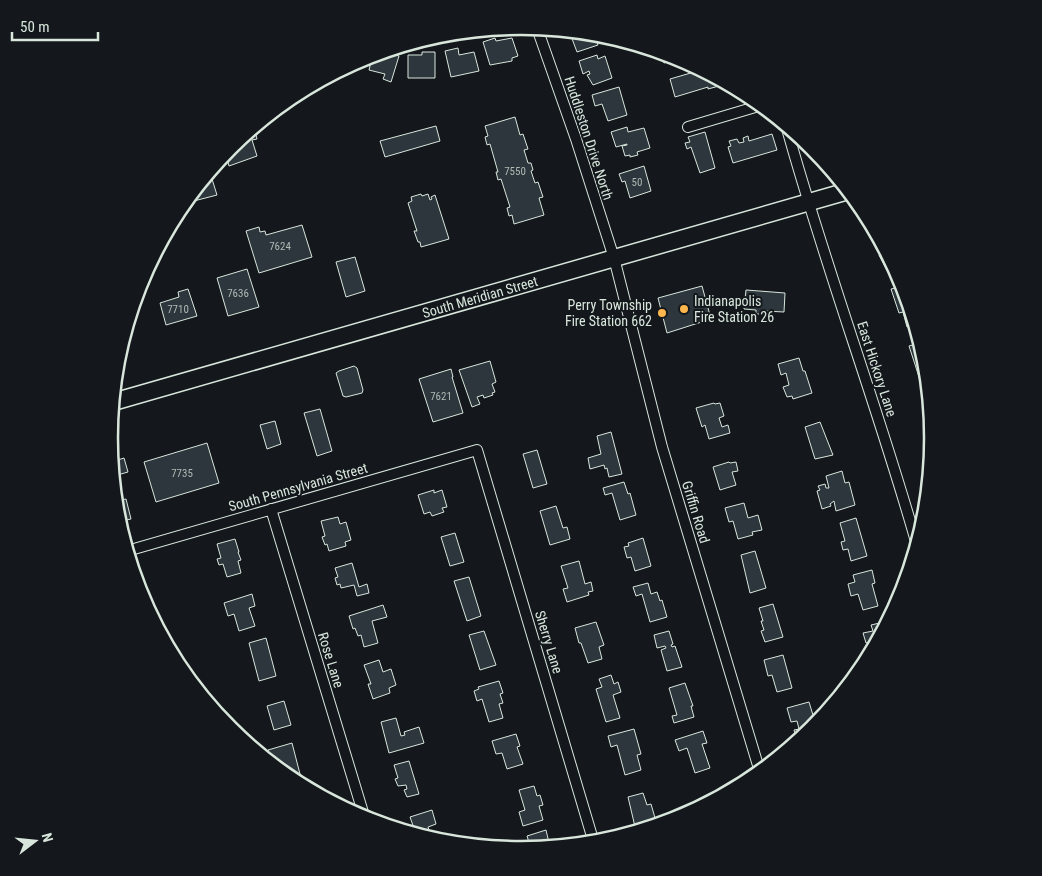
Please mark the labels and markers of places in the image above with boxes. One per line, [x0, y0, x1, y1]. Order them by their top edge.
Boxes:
place label: Indianapolis Fire Station 26 [694, 293, 774, 325]
place label: Perry Township Fire Station 662 [565, 297, 652, 329]
marker: Indianapolis Fire Station 26 [678, 303, 690, 315]
marker: Perry Township Fire Station 662 [656, 307, 668, 319]

